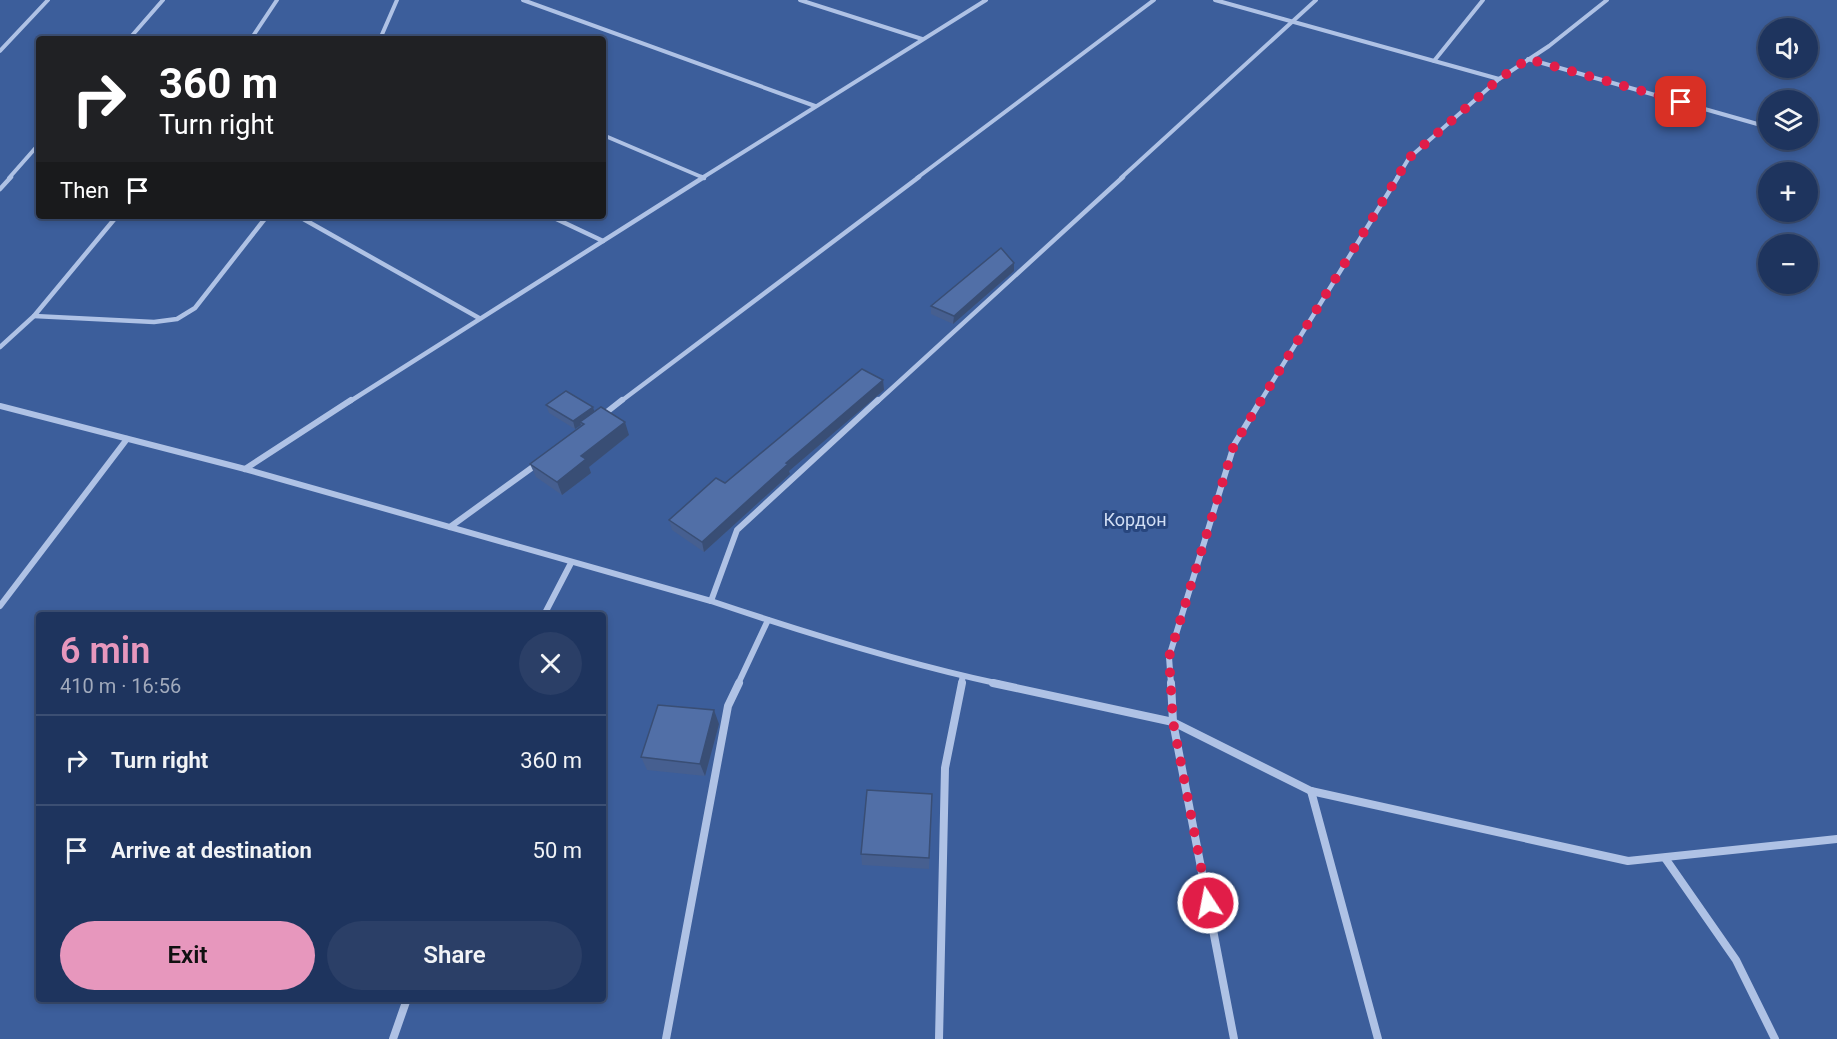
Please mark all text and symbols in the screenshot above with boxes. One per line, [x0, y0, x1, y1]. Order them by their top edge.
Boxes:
map controls [1758, 18, 1818, 294]
button: sound [1758, 18, 1818, 78]
text: 360 m [159, 59, 278, 108]
icon: right [60, 60, 138, 138]
pin [1655, 76, 1706, 127]
icon: arrive [1664, 85, 1697, 118]
button: layers [1758, 90, 1818, 150]
text: Turn right [159, 109, 274, 141]
button: + [1758, 162, 1818, 222]
icon: arrive [121, 174, 154, 207]
text: Then [60, 178, 109, 203]
button: − [1758, 234, 1818, 294]
park label: Кордон [1103, 509, 1167, 530]
text: 6 min [60, 630, 150, 672]
button: close [519, 632, 582, 695]
text: 410 m · 16:56 [60, 674, 181, 698]
icon: right [60, 744, 93, 777]
text: Turn right [111, 748, 208, 773]
text: 360 m [520, 748, 582, 773]
icon: arrive [60, 834, 93, 867]
text: Arrive at destination [111, 838, 312, 863]
text: 50 m [533, 838, 582, 863]
position arrow [1176, 871, 1240, 935]
button: Exit [60, 921, 315, 990]
button: Share [327, 921, 582, 990]

